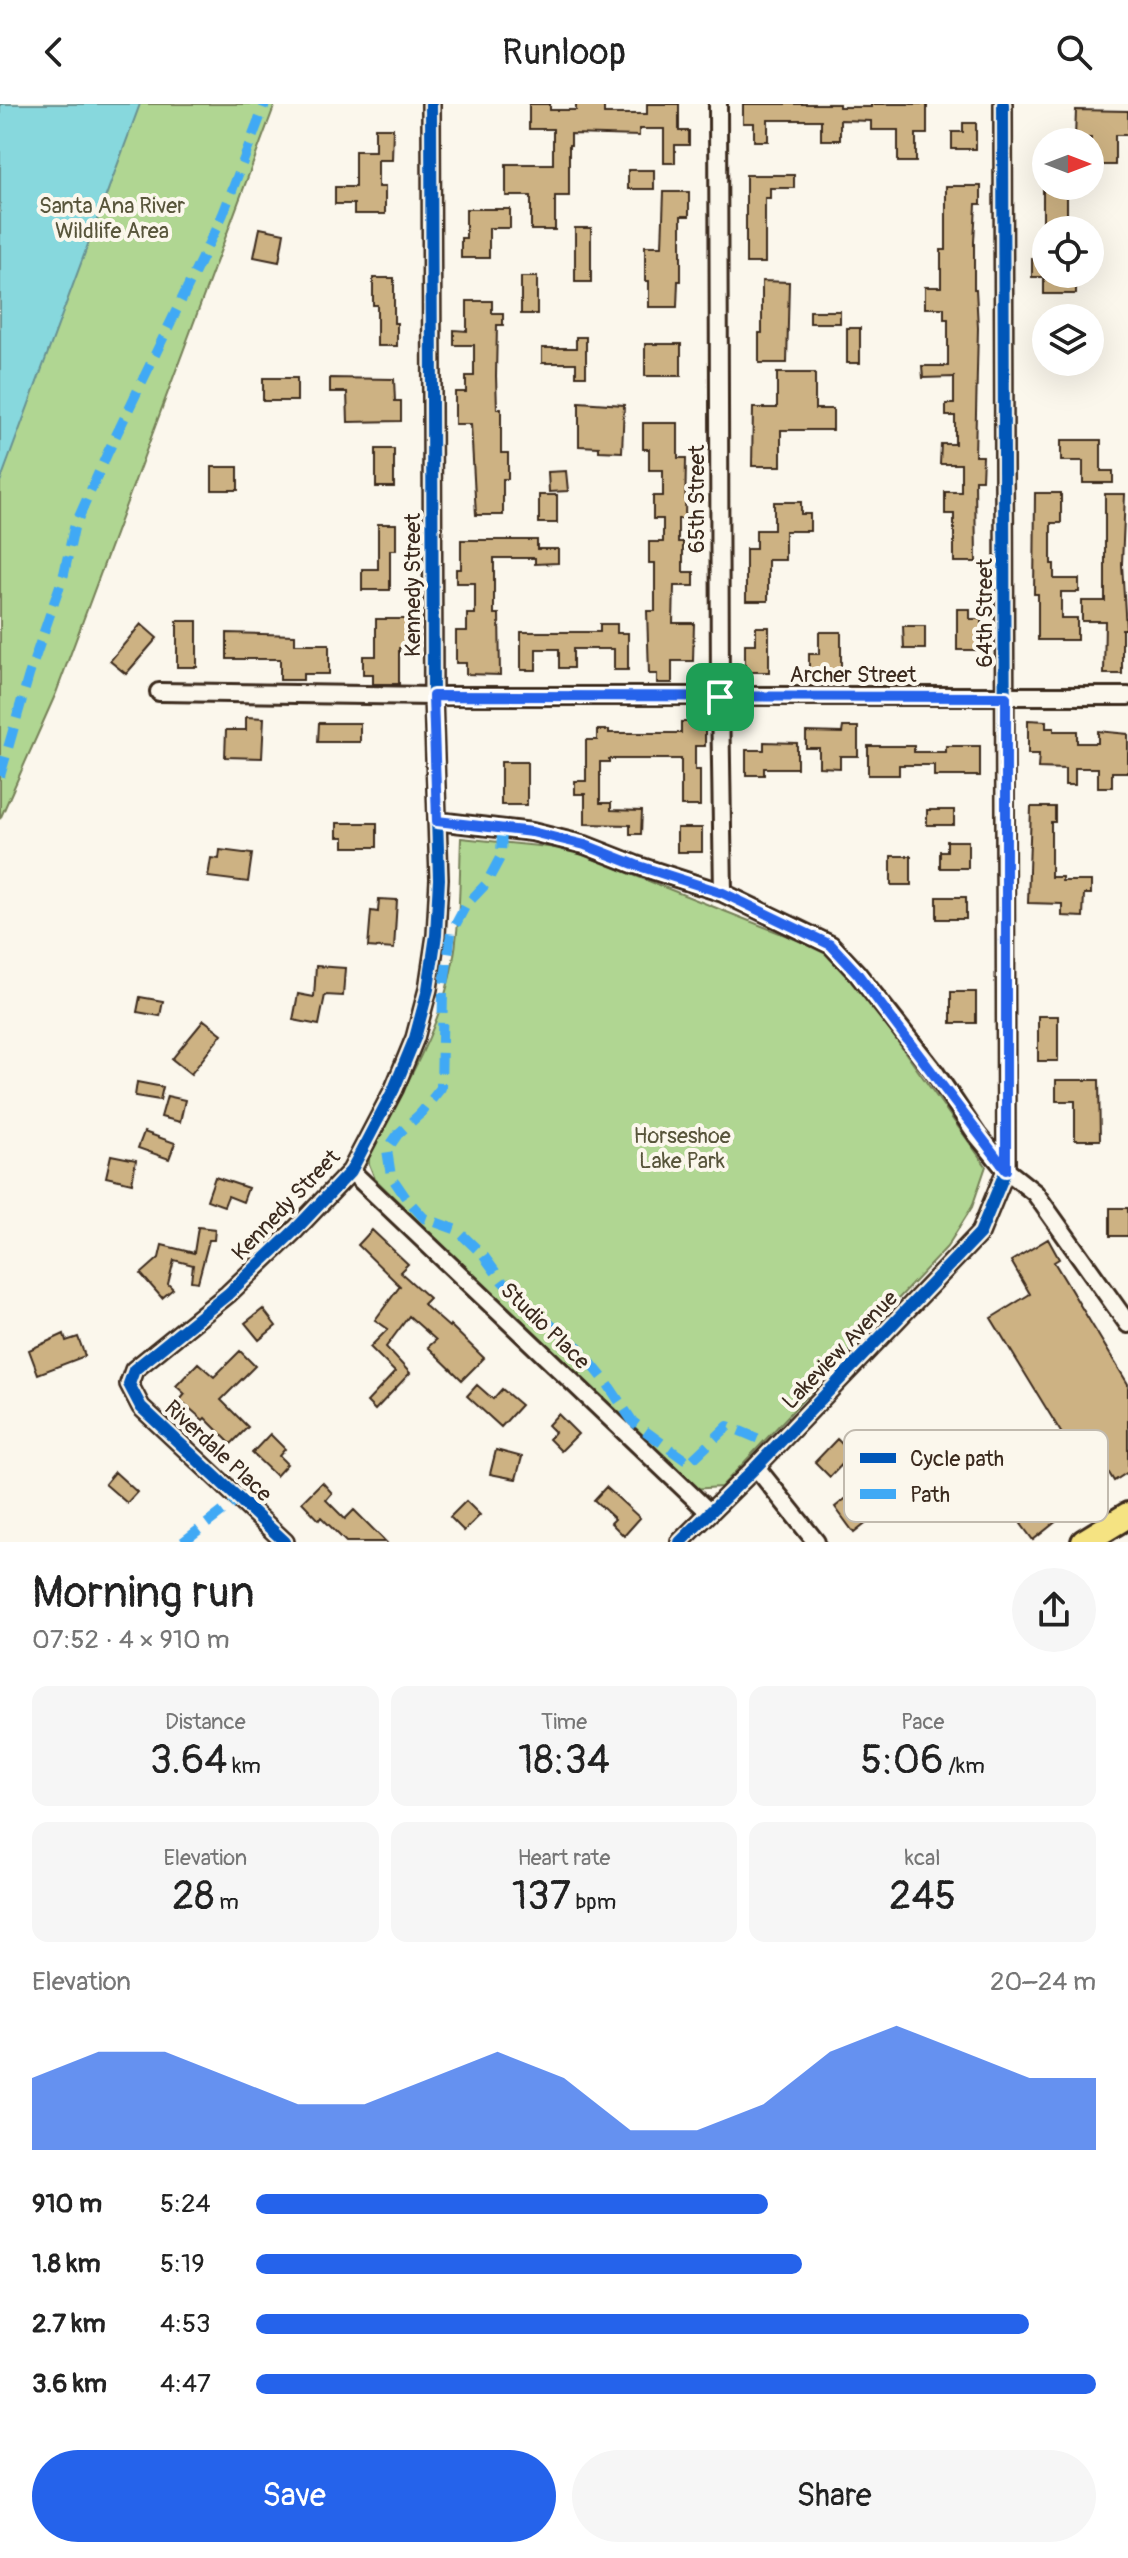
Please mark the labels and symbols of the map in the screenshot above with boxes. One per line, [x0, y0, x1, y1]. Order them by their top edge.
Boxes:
north arrow [1032, 128, 1104, 200]
park label: Santa Ana River Wildlife Area [39, 192, 185, 245]
street label: 65th Street [683, 445, 711, 553]
street label: Kennedy Street [399, 513, 427, 657]
street label: 64th Street [971, 558, 999, 668]
street label: Archer Street [790, 661, 917, 689]
pin [686, 663, 754, 731]
park label: Horseshoe Lake Park [633, 1122, 731, 1175]
street label: Kennedy Street [226, 1143, 346, 1267]
street label: Studio Place [494, 1276, 596, 1376]
street label: Lakeview Avenue [776, 1285, 904, 1415]
street label: Riverdale Place [158, 1394, 278, 1508]
legend [844, 1430, 1108, 1522]
text: Cycle path [910, 1445, 1004, 1473]
text: Path [910, 1481, 950, 1509]

